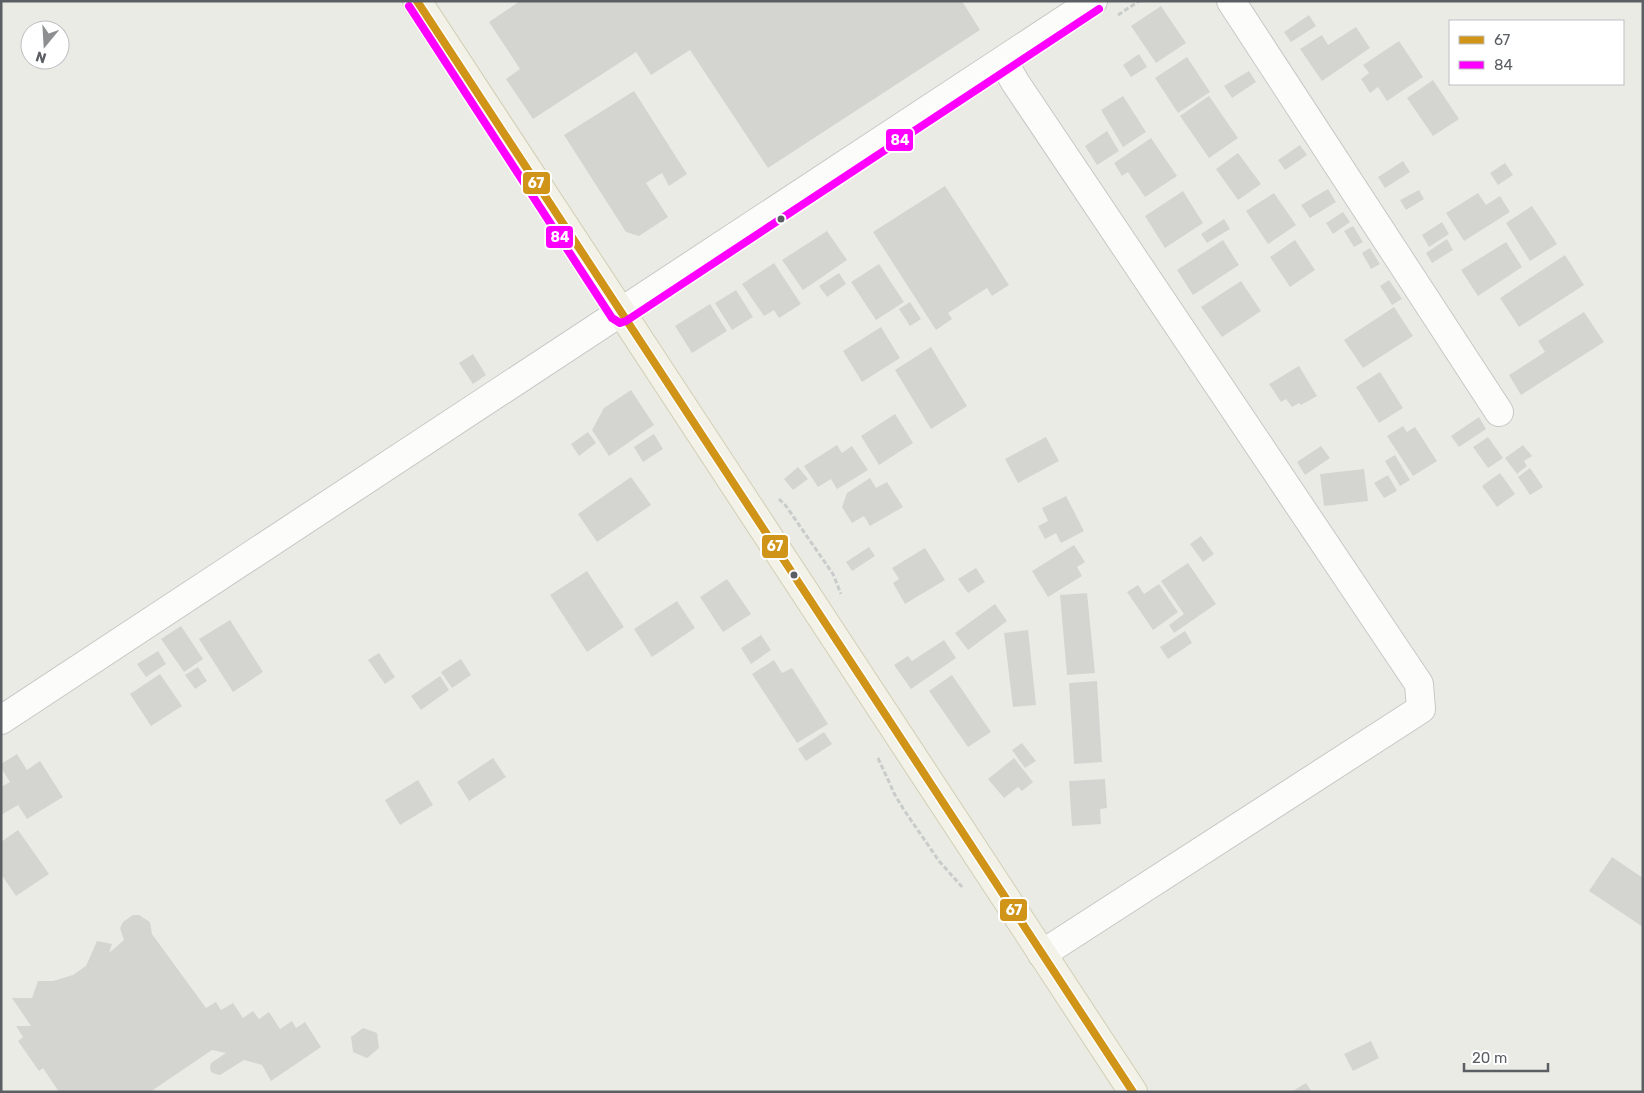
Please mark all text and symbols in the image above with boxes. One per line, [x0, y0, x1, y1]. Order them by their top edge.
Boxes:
north arrow [20, 20, 70, 70]
legend [1449, 20, 1624, 85]
text: 67 [1494, 31, 1511, 49]
text: N [34, 47, 49, 67]
text: 84 [1494, 56, 1513, 74]
line badge: 84 [885, 128, 914, 152]
text: 84 [890, 132, 910, 149]
line badge: 67 [522, 171, 551, 195]
text: 67 [528, 175, 544, 192]
unlabelled marker [776, 214, 786, 224]
line badge: 84 [545, 225, 574, 249]
text: 84 [550, 229, 570, 246]
line badge: 67 [761, 534, 789, 559]
text: 67 [767, 538, 783, 555]
unlabelled marker [789, 570, 799, 580]
line badge: 67 [999, 898, 1028, 922]
text: 67 [1006, 902, 1022, 919]
scale bar [1464, 1040, 1548, 1072]
text: 20 m [1472, 1049, 1507, 1067]

